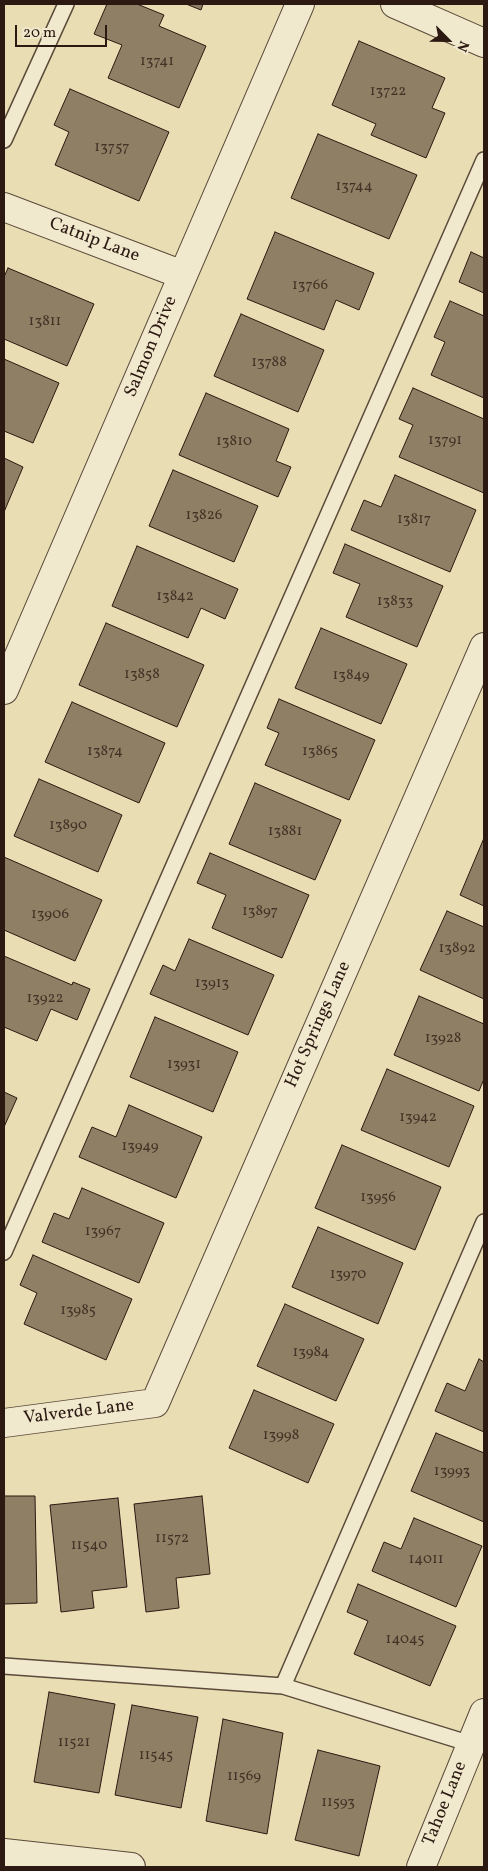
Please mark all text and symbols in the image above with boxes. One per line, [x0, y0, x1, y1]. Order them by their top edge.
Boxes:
scale bar [18, 15, 110, 47]
north arrow [423, 15, 473, 65]
text: 20 m [23, 23, 56, 44]
text: N [452, 38, 473, 54]
house number: 13741 [140, 53, 174, 71]
house number: 13722 [370, 83, 406, 101]
house number: 13757 [94, 139, 130, 157]
house number: 13744 [335, 178, 373, 196]
street label: Catnip Lane [46, 214, 142, 268]
house number: 13766 [292, 277, 328, 295]
street label: Salmon Drive [121, 293, 183, 401]
house number: 13811 [29, 313, 61, 331]
house number: 13788 [251, 354, 287, 372]
house number: 13791 [428, 432, 462, 450]
house number: 13810 [216, 433, 252, 451]
house number: 13826 [186, 507, 222, 525]
house number: 13817 [397, 511, 431, 529]
house number: 13842 [156, 588, 194, 606]
house number: 13833 [377, 593, 413, 611]
house number: 13858 [124, 666, 160, 684]
house number: 13849 [333, 667, 369, 685]
house number: 13874 [87, 743, 123, 761]
house number: 13865 [302, 743, 338, 761]
house number: 13890 [49, 817, 87, 835]
house number: 13881 [268, 823, 302, 841]
house number: 13897 [242, 903, 278, 921]
house number: 13906 [31, 906, 69, 924]
house number: 13892 [439, 940, 475, 958]
street label: Hot Springs Lane [282, 959, 356, 1091]
house number: 13913 [195, 975, 229, 993]
house number: 13922 [26, 990, 64, 1008]
house number: 13928 [425, 1030, 461, 1048]
house number: 13931 [167, 1056, 201, 1074]
house number: 13942 [399, 1109, 437, 1127]
house number: 13949 [122, 1138, 158, 1156]
house number: 13956 [360, 1189, 396, 1207]
house number: 13967 [85, 1223, 121, 1241]
house number: 13970 [330, 1266, 366, 1284]
house number: 13985 [60, 1302, 96, 1320]
house number: 13984 [292, 1344, 330, 1362]
street label: Valverde Lane [23, 1396, 135, 1430]
house number: 13998 [263, 1427, 299, 1445]
house number: 13993 [434, 1463, 470, 1481]
house number: 11572 [155, 1530, 189, 1548]
house number: 11540 [71, 1537, 107, 1555]
house number: 14011 [408, 1551, 444, 1569]
house number: 14045 [386, 1631, 424, 1649]
house number: 11521 [58, 1734, 90, 1752]
house number: 11545 [139, 1747, 173, 1765]
street label: Tahoe Lane [419, 1759, 473, 1849]
house number: 11569 [227, 1768, 261, 1786]
house number: 11593 [321, 1794, 355, 1812]

